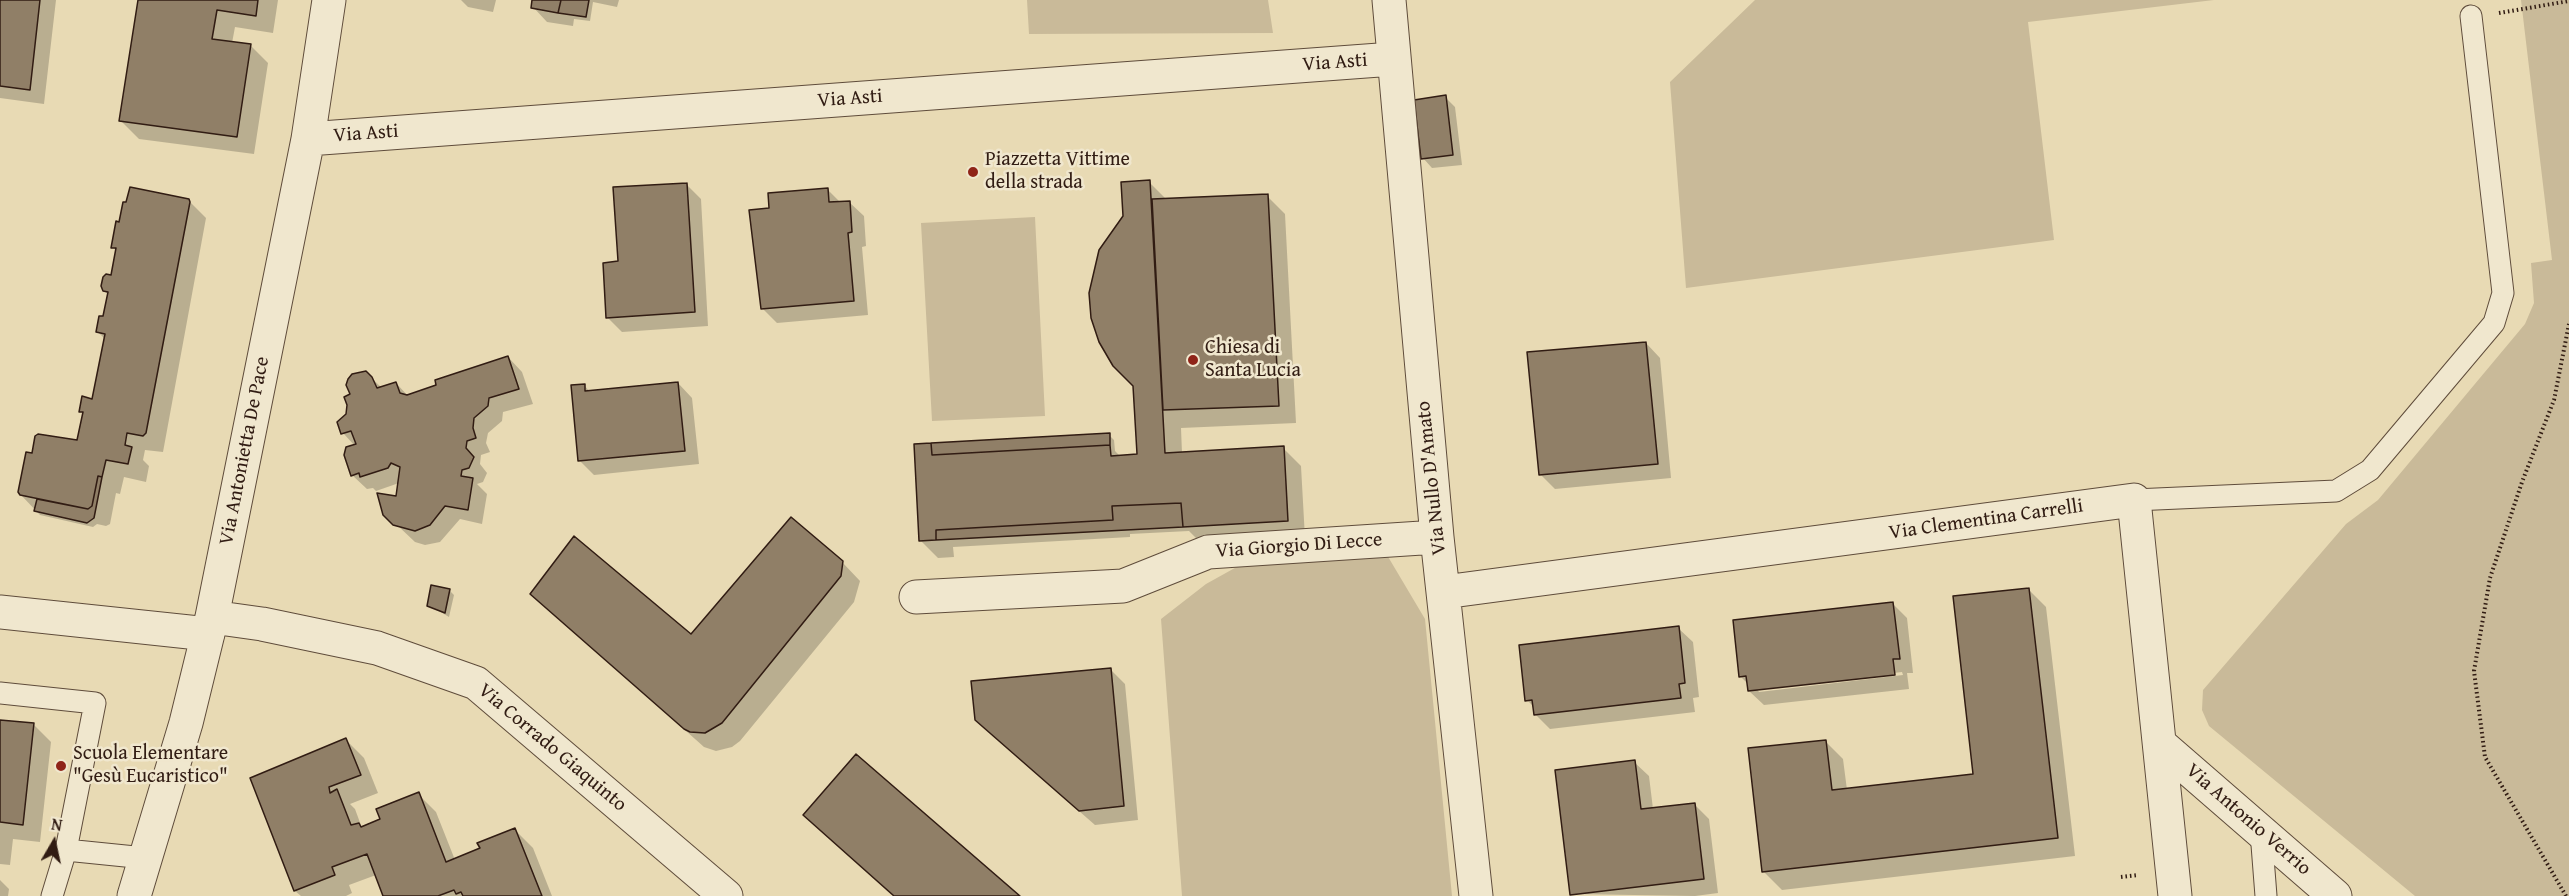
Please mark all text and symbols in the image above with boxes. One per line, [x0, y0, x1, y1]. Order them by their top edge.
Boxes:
street label: Via Asti [1302, 49, 1368, 77]
street label: Via Asti [817, 85, 883, 113]
street label: Via Asti [333, 120, 399, 148]
place label: Piazzetta Vittime della strada [985, 148, 1130, 195]
marker: Piazzetta Vittime della strada [966, 165, 980, 179]
place label: Chiesa di Santa Lucia [1205, 336, 1301, 383]
marker: Chiesa di Santa Lucia [1186, 353, 1200, 367]
street label: Via Antonietta De Pace [215, 355, 275, 547]
street label: Via Nullo D'Amato [1412, 400, 1452, 556]
street label: Via Clementina Carrelli [1887, 494, 2085, 546]
street label: Via Giorgio Di Lecce [1215, 528, 1383, 564]
street label: Via Corrado Giaquinto [473, 679, 631, 817]
place label: Scuola Elementare "Gesù Eucaristico" [73, 742, 228, 789]
marker: Scuola Elementare "Gesù Eucaristico" [54, 759, 68, 773]
street label: Via Antonio Verrio [2180, 759, 2316, 881]
north arrow [24, 812, 84, 872]
text: N [50, 812, 64, 837]

